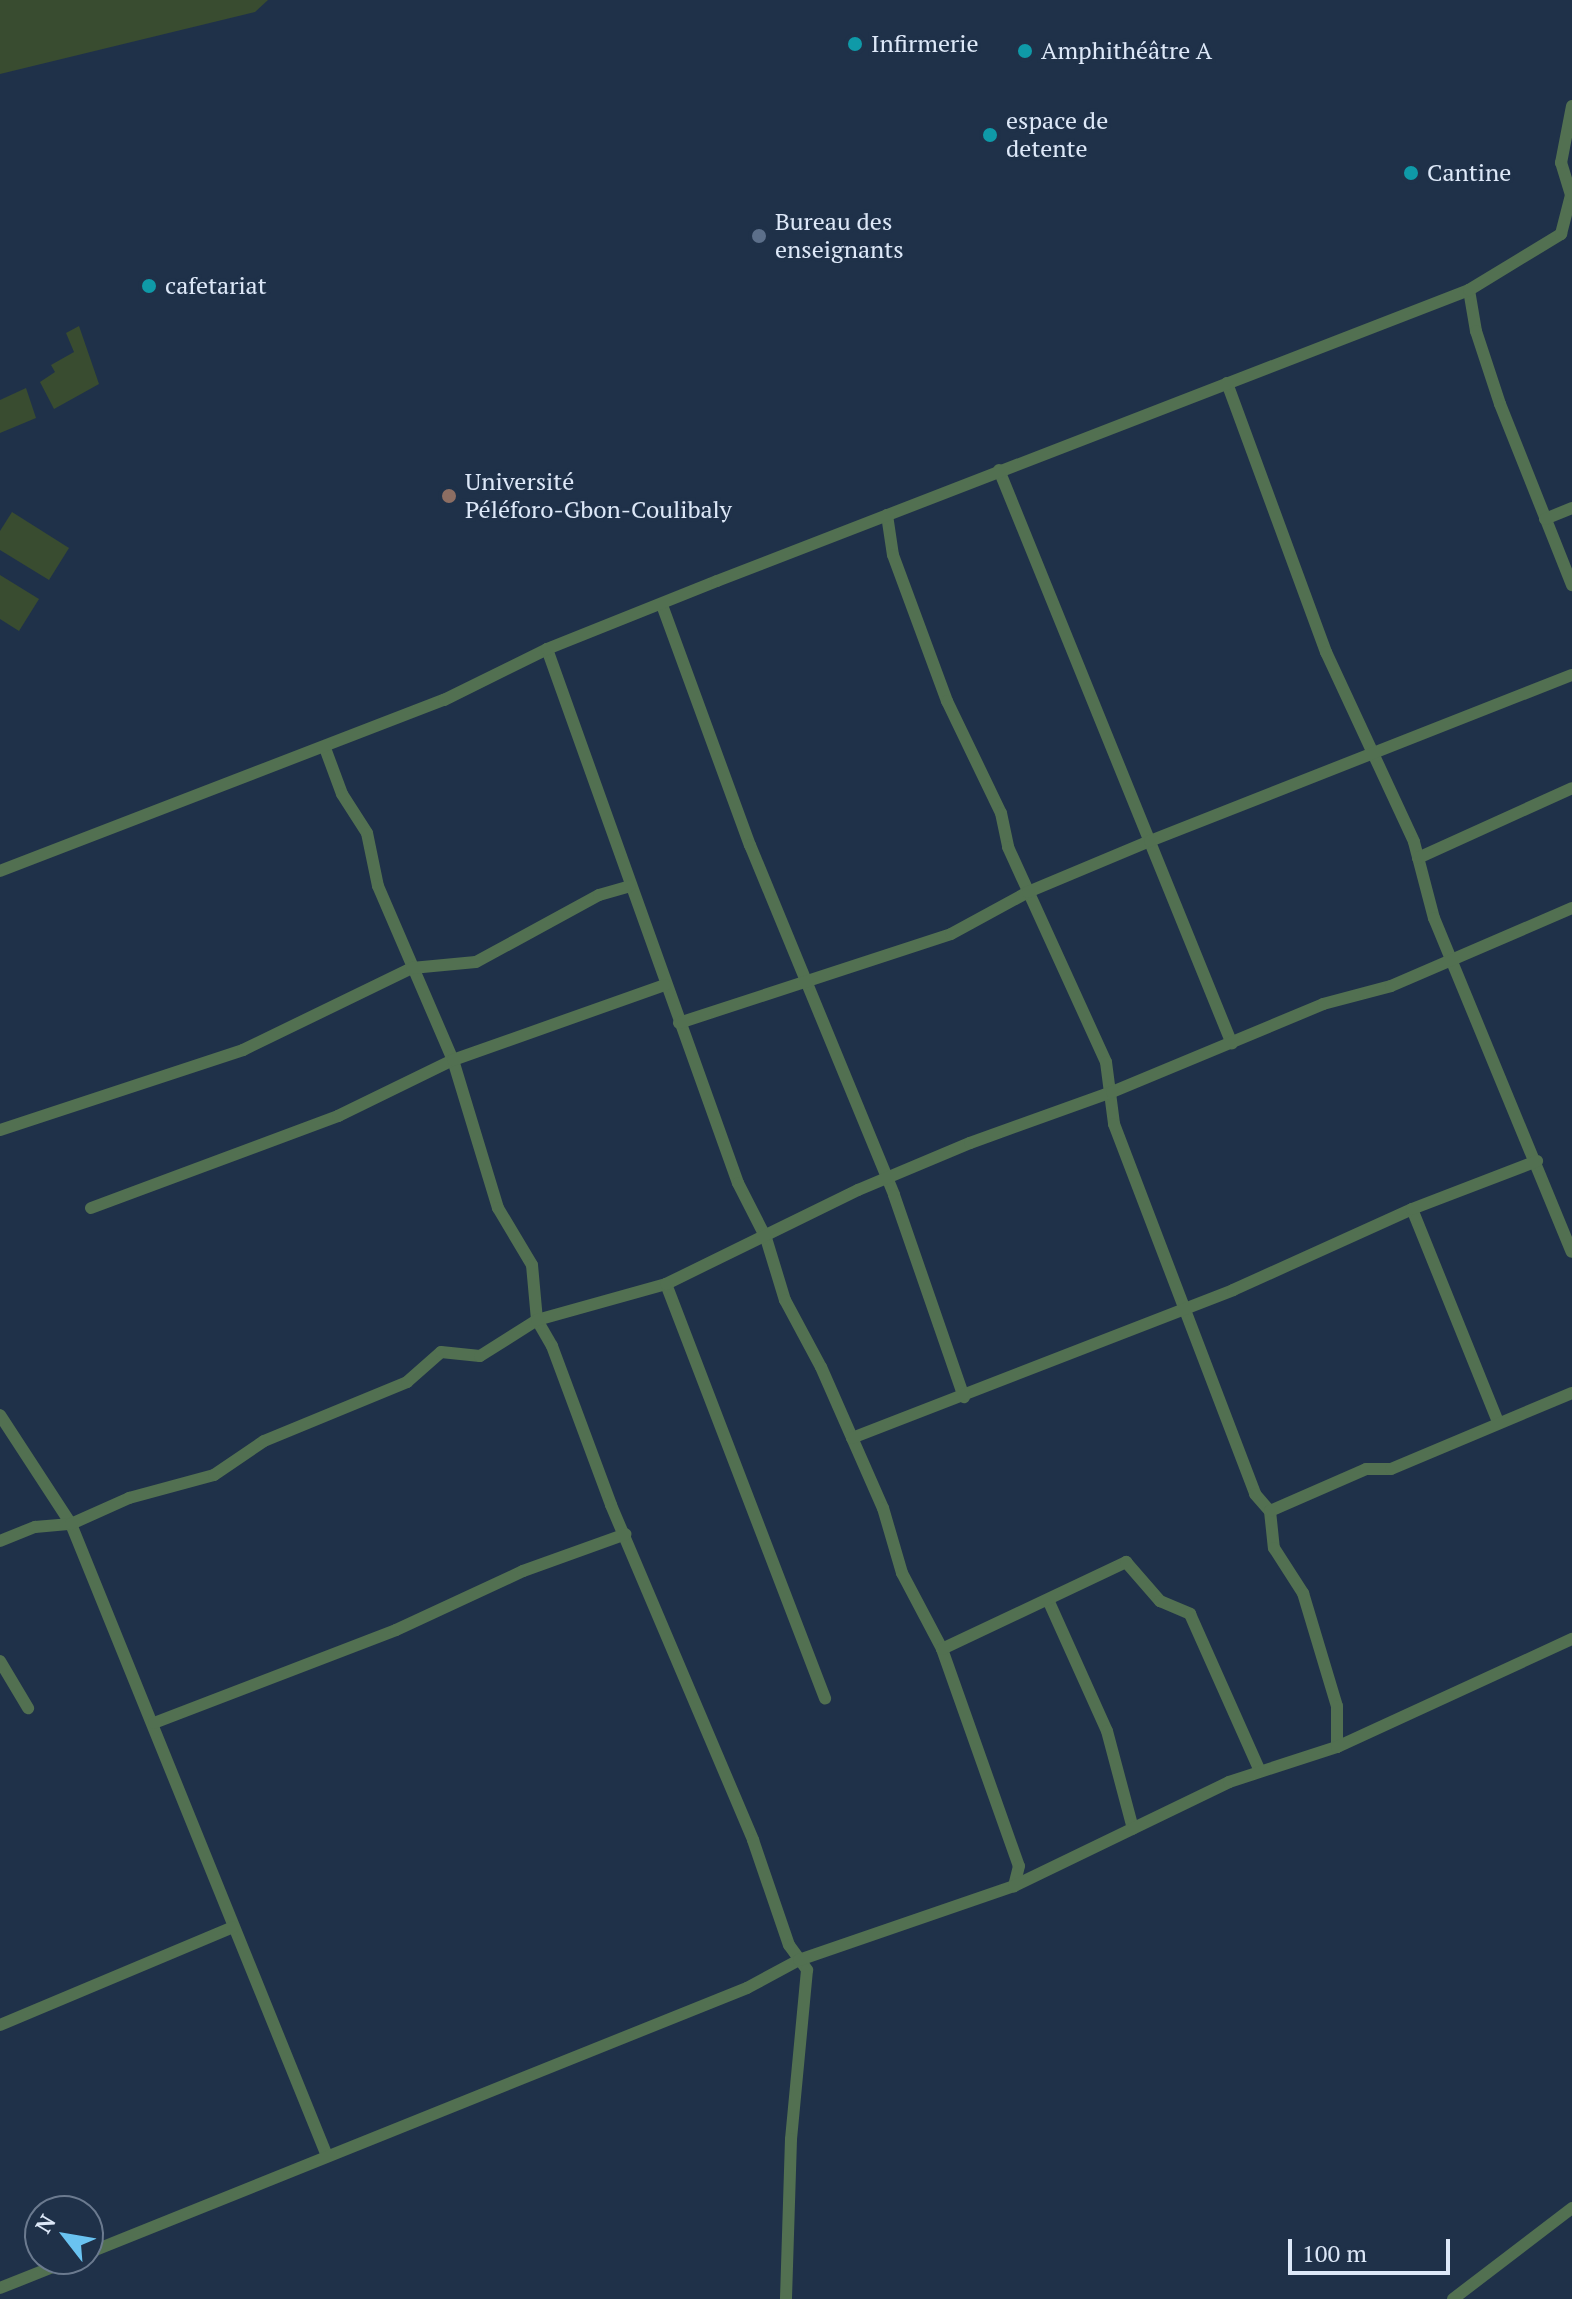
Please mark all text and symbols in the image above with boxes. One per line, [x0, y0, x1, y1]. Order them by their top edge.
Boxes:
place label: Infirmerie [871, 30, 979, 58]
marker: Infirmerie [846, 35, 864, 53]
place label: Amphithéâtre A [1041, 37, 1213, 65]
marker: Amphithéâtre A [1016, 42, 1034, 60]
place label: espace de detente [1006, 107, 1108, 163]
marker: espace de detente [981, 126, 999, 144]
place label: Cantine [1427, 159, 1511, 187]
marker: Cantine [1402, 164, 1420, 182]
place label: Bureau des enseignants [775, 208, 904, 264]
marker: Bureau des enseignants [750, 227, 768, 245]
place label: cafetariat [165, 272, 267, 300]
marker: cafetariat [140, 277, 158, 295]
place label: Université Péléforo-Gbon-Coulibaly [465, 468, 732, 524]
marker: Université Péléforo-Gbon-Coulibaly [440, 487, 458, 505]
north arrow [24, 2195, 104, 2275]
text: N [28, 2209, 61, 2238]
scale bar [1292, 2223, 1454, 2273]
text: 100 m [1302, 2237, 1367, 2269]

